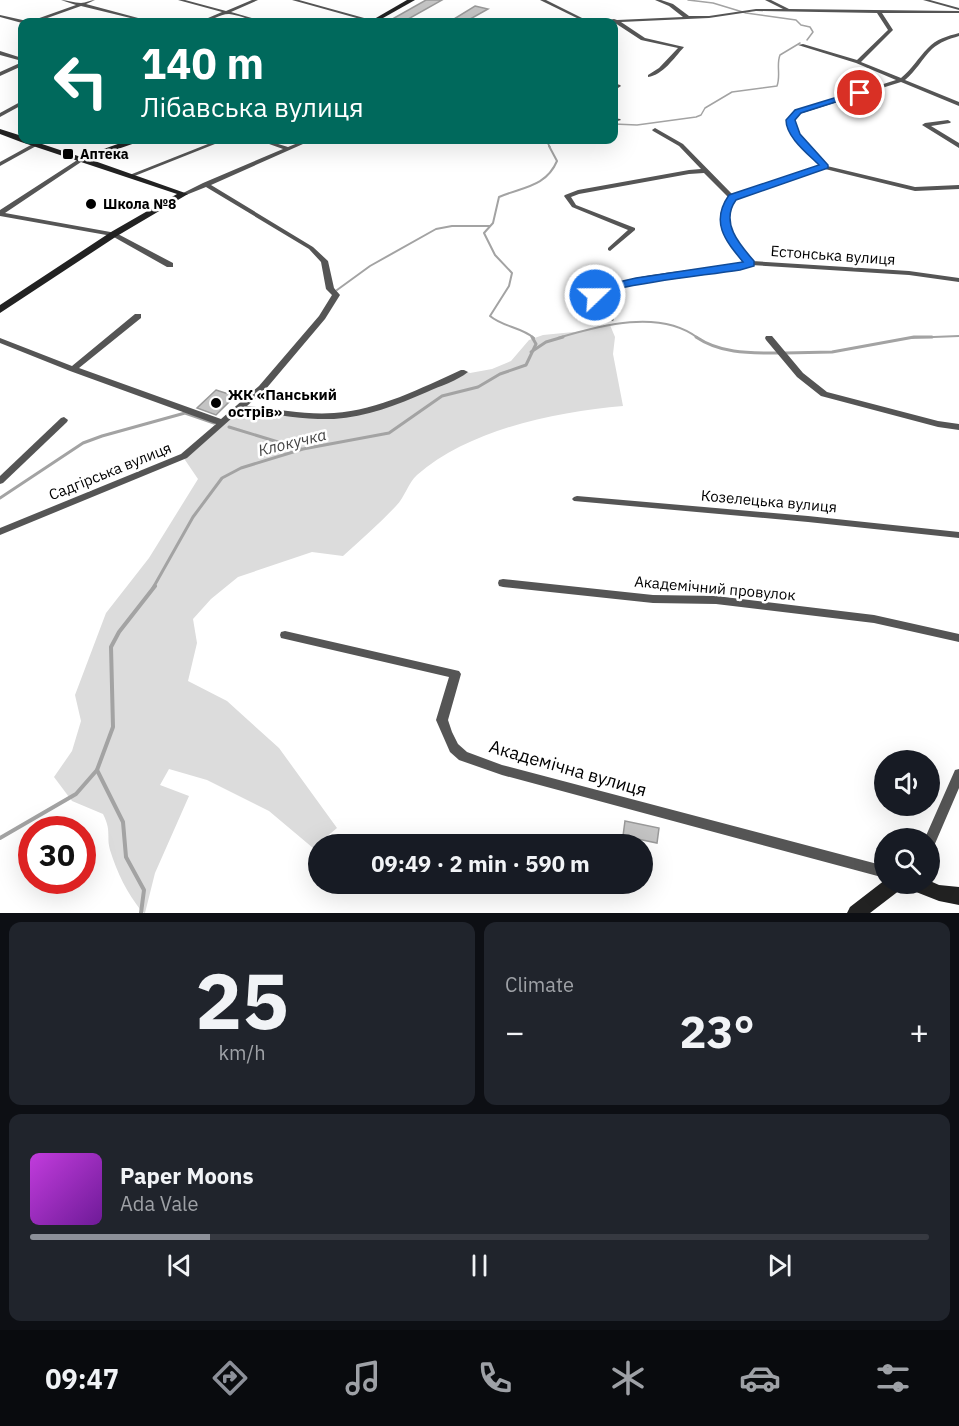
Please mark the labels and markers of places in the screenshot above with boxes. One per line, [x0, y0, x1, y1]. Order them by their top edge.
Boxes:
pin [834, 67, 885, 118]
place label: Аптека [80, 145, 129, 163]
marker: Аптека [61, 147, 75, 161]
place label: Школа №8 [103, 195, 176, 213]
marker: Школа №8 [84, 197, 98, 211]
place label: ЖК «Панський острів» [228, 385, 337, 421]
marker: ЖК «Панський острів» [209, 396, 223, 410]

